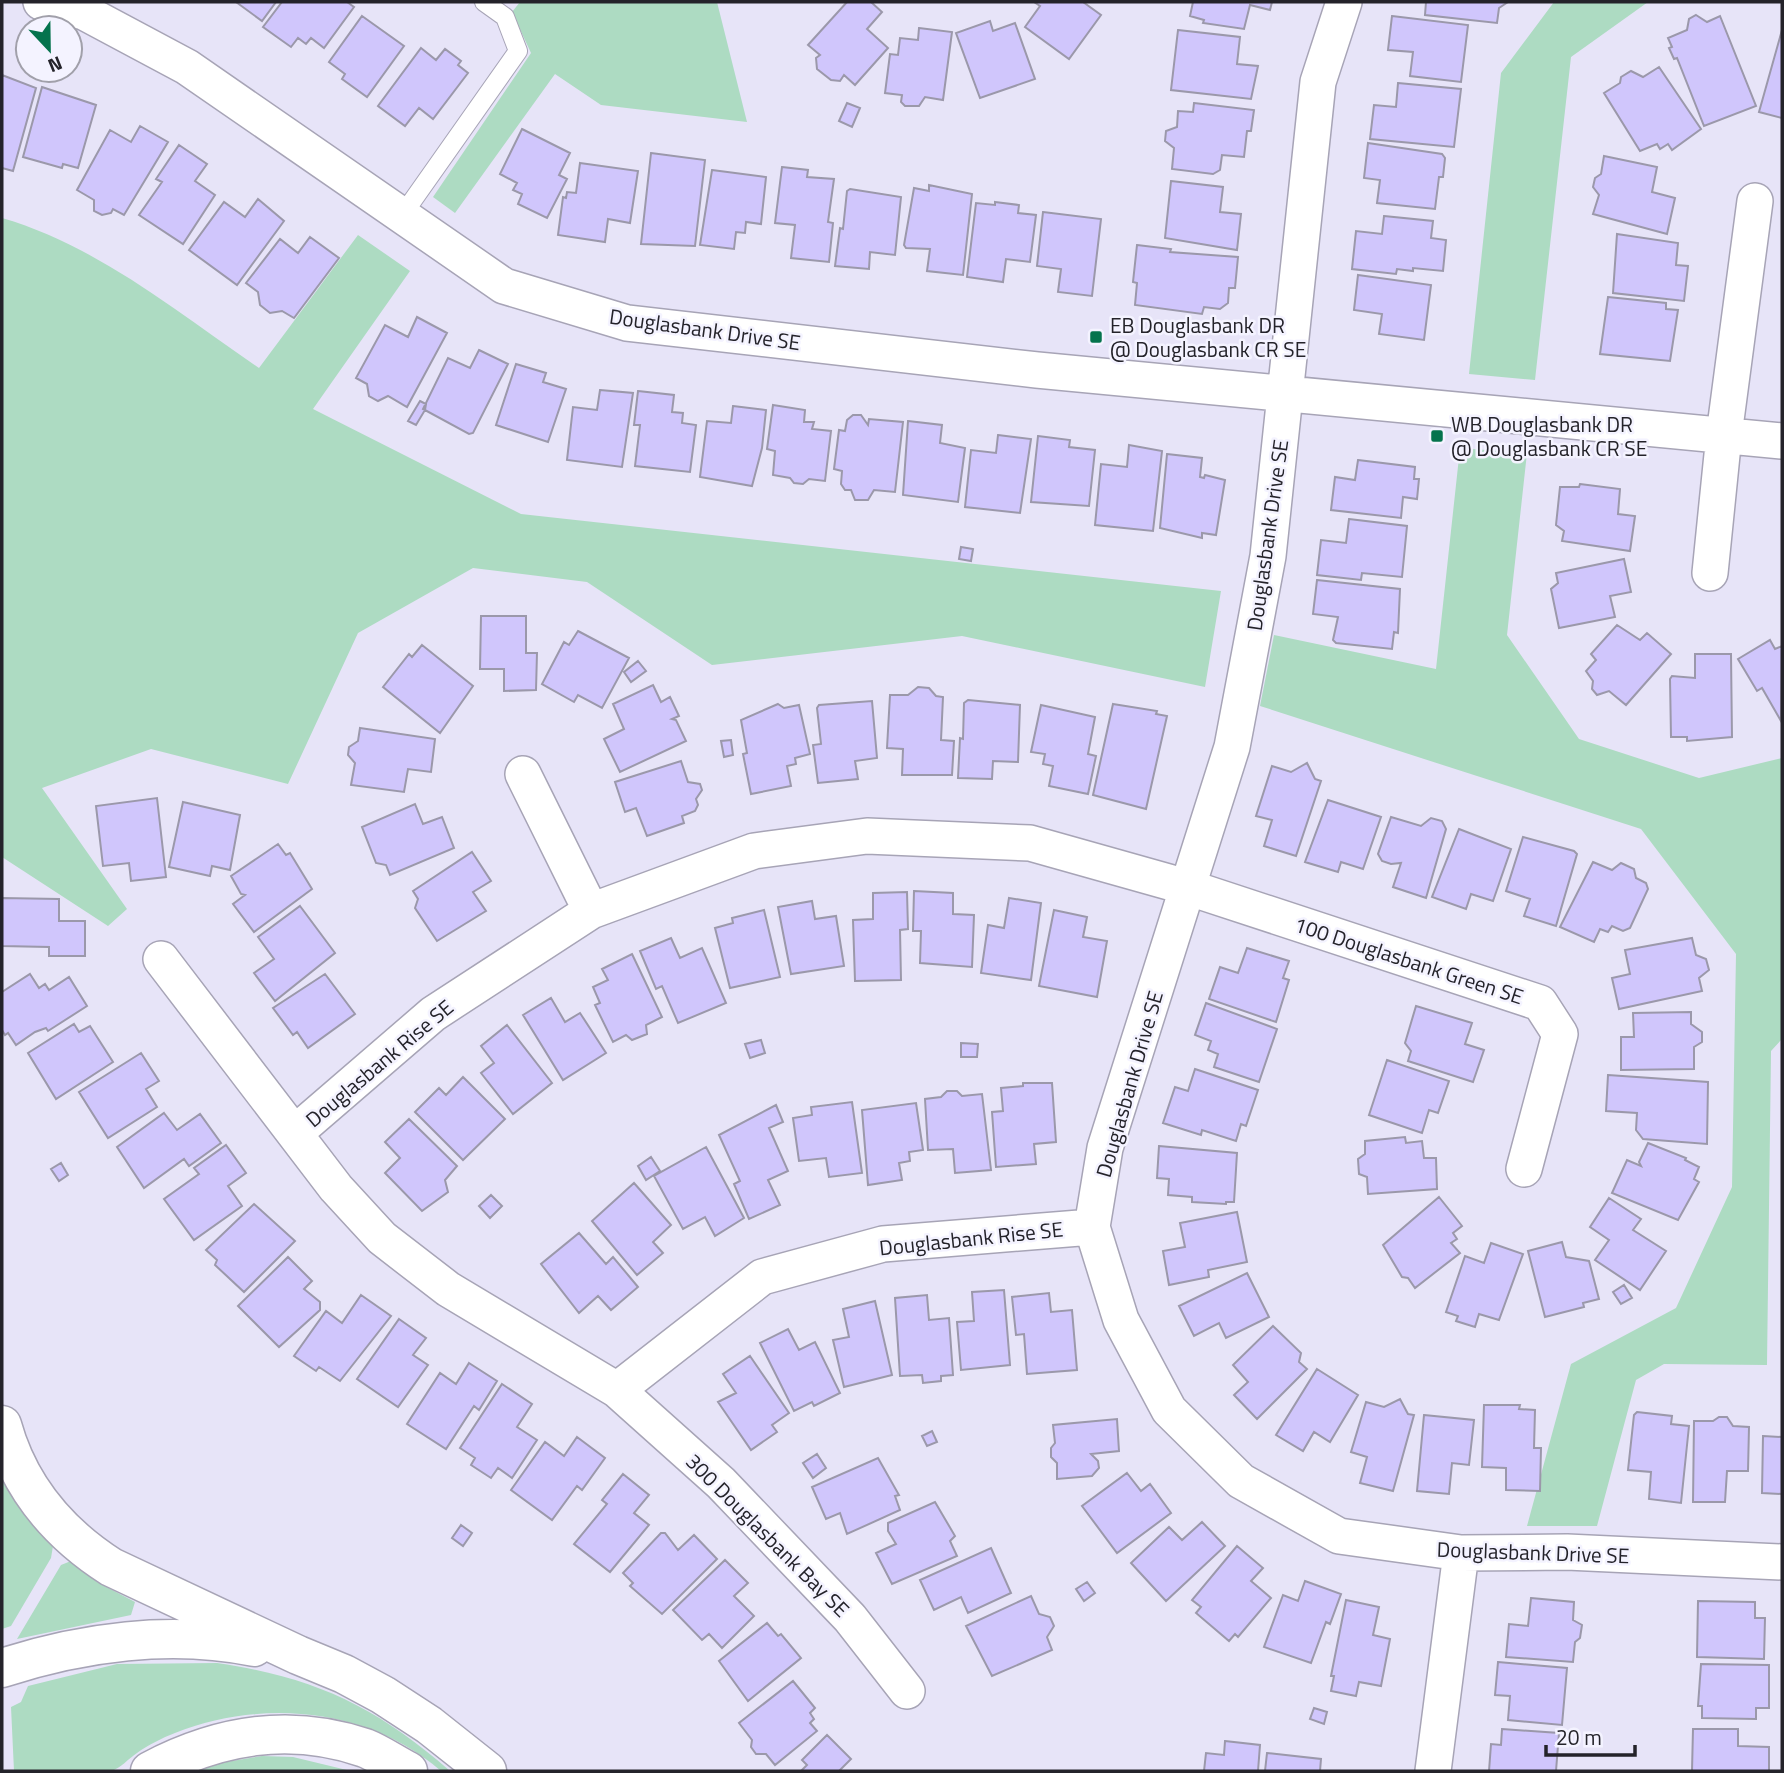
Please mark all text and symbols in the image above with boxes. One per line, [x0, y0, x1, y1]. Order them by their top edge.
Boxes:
north arrow [14, 14, 84, 84]
text: N [44, 49, 67, 81]
street label: Douglasbank Drive SE [607, 300, 803, 358]
place label: EB Douglasbank DR @ Douglasbank CR SE [1110, 309, 1306, 365]
marker: EB Douglasbank DR @ Douglasbank CR SE [1088, 329, 1104, 345]
place label: WB Douglasbank DR @ Douglasbank CR SE [1451, 408, 1647, 464]
marker: WB Douglasbank DR @ Douglasbank CR SE [1429, 428, 1445, 444]
street label: Douglasbank Drive SE [1238, 437, 1296, 633]
street label: 100 Douglasbank Green SE [1290, 908, 1528, 1012]
street label: Douglasbank Drive SE [1087, 987, 1171, 1181]
street label: Douglasbank Rise SE [298, 991, 460, 1135]
street label: Douglasbank Rise SE [877, 1212, 1065, 1264]
street label: 300 Douglasbank Bay SE [679, 1446, 857, 1624]
street label: Douglasbank Drive SE [1436, 1533, 1630, 1571]
scale bar [1546, 1714, 1635, 1758]
text: 20 m [1556, 1721, 1602, 1753]

